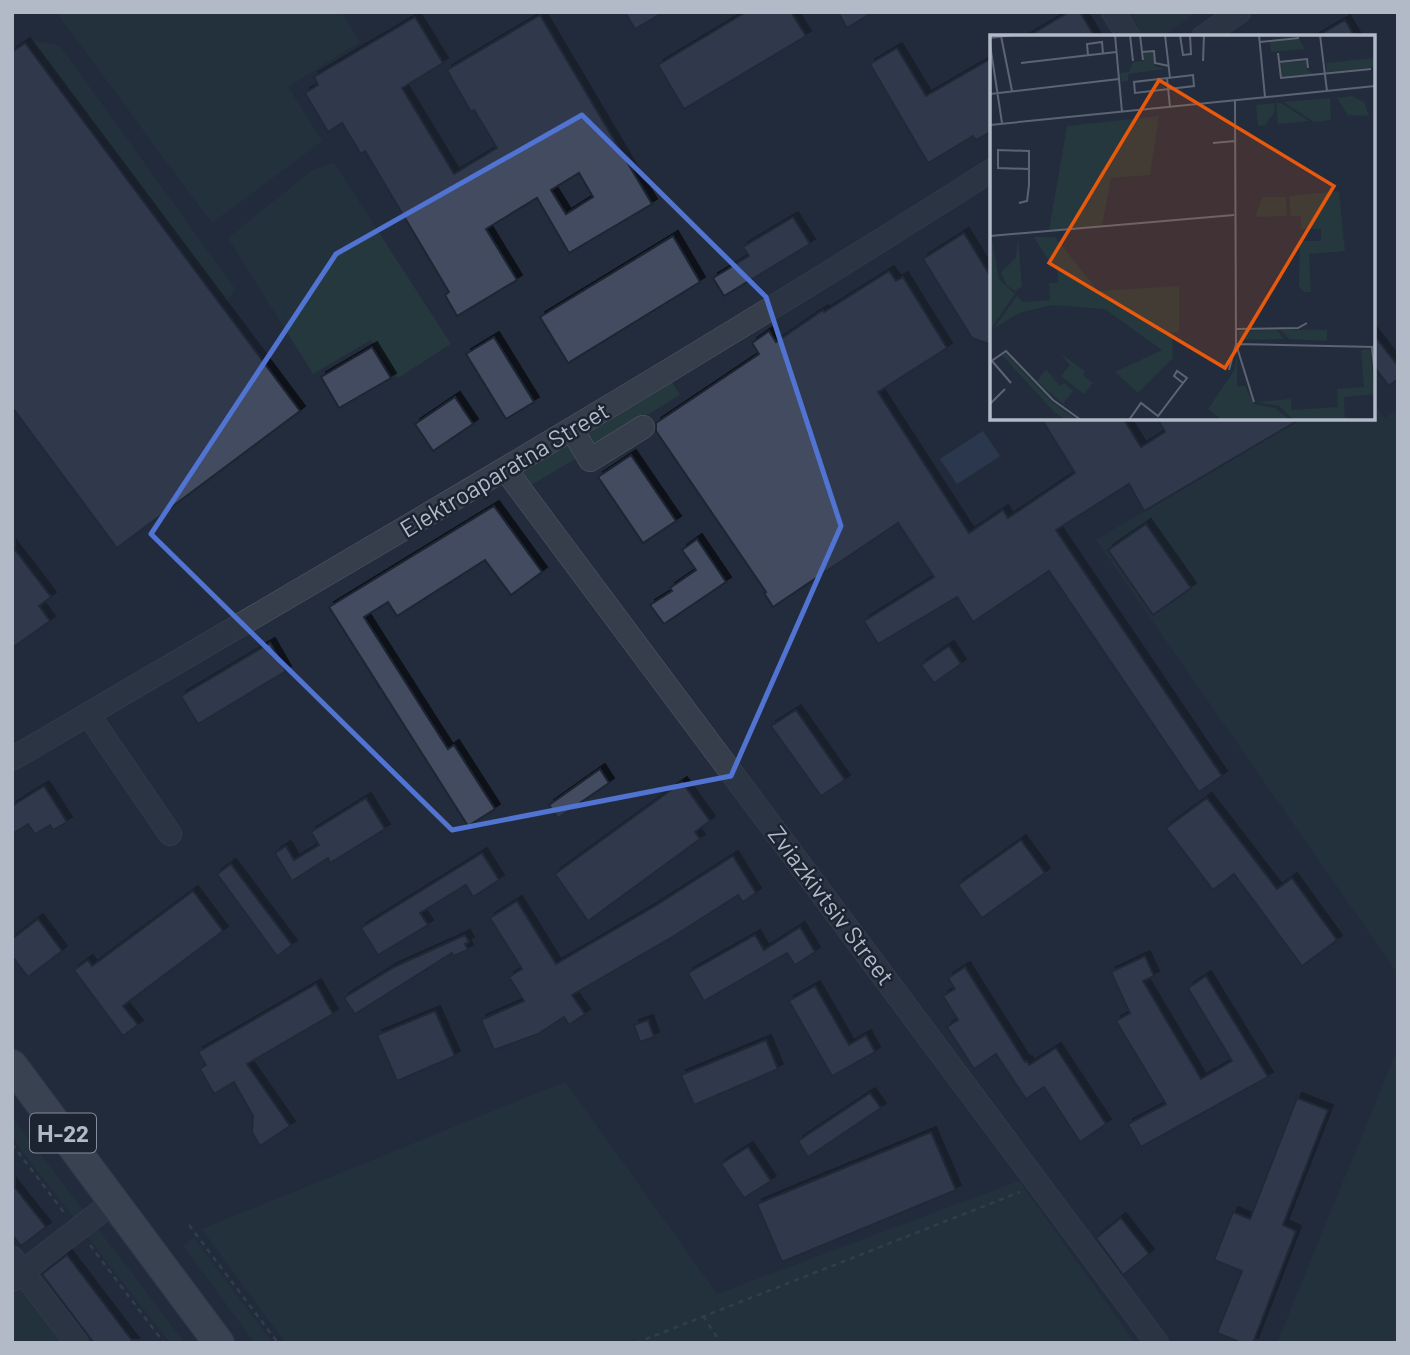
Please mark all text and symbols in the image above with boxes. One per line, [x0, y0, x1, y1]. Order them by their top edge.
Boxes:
inset map [990, 35, 1375, 420]
street label: Elektroaparatna Street [394, 395, 614, 543]
street label: Zviazkivtsiv Street [763, 820, 901, 990]
road number: Н-22 [30, 1114, 96, 1152]

